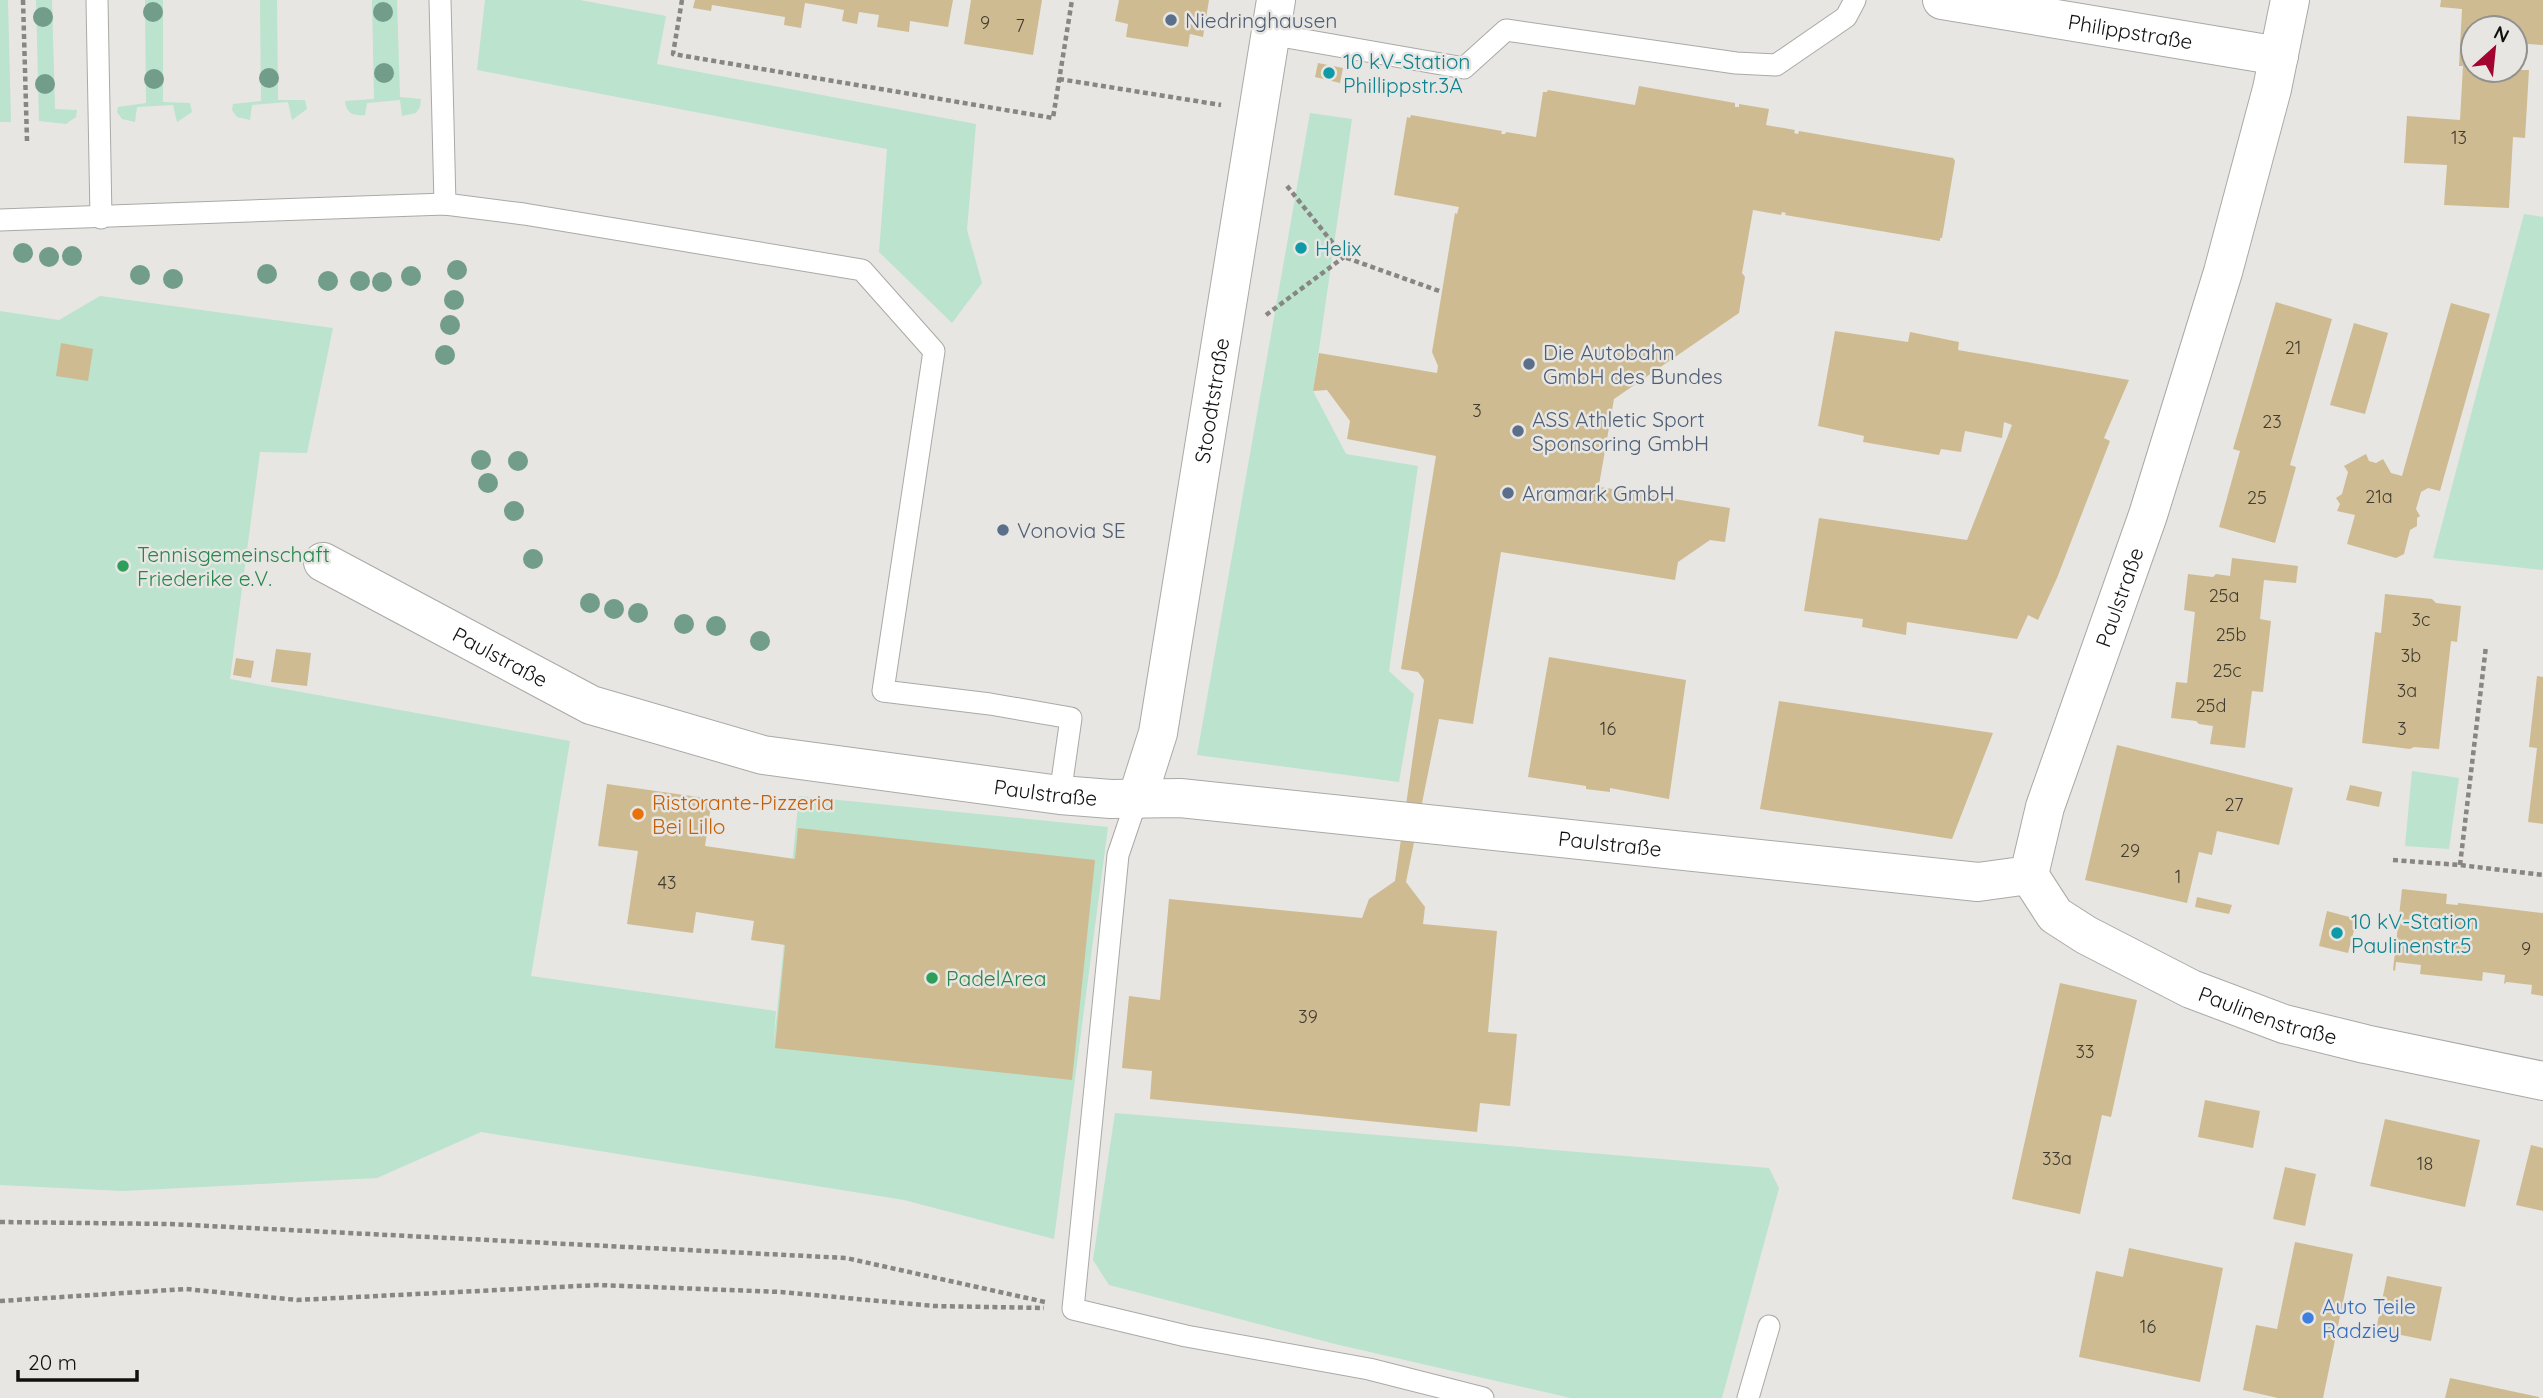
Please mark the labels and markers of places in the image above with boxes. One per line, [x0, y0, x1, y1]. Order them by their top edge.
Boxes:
place label: Niedringhausen [1185, 7, 1337, 33]
marker: Niedringhausen [1163, 12, 1179, 28]
place label: 10 kV-Station Phillippstr.3A [1343, 48, 1470, 98]
marker: 10 kV-Station Phillippstr.3A [1321, 65, 1337, 81]
place label: Helix [1315, 235, 1361, 261]
marker: Helix [1293, 240, 1309, 256]
place label: Die Autobahn GmbH des Bundes [1543, 339, 1723, 389]
marker: Die Autobahn GmbH des Bundes [1521, 356, 1537, 372]
place label: ASS Athletic Sport Sponsoring GmbH [1532, 406, 1709, 456]
marker: ASS Athletic Sport Sponsoring GmbH [1510, 423, 1526, 439]
place label: Aramark GmbH [1522, 480, 1675, 506]
marker: Aramark GmbH [1500, 485, 1516, 501]
place label: Vonovia SE [1017, 517, 1126, 543]
marker: Vonovia SE [995, 522, 1011, 538]
place label: Tennisgemeinschaft Friederike e.V. [137, 541, 330, 591]
marker: Tennisgemeinschaft Friederike e.V. [115, 558, 131, 574]
place label: Ristorante-Pizzeria Bei Lillo [652, 789, 834, 839]
marker: Ristorante-Pizzeria Bei Lillo [630, 806, 646, 822]
place label: 10 kV-Station Paulinenstr.5 [2351, 908, 2478, 958]
marker: 10 kV-Station Paulinenstr.5 [2329, 925, 2345, 941]
place label: PadelArea [946, 965, 1046, 991]
marker: PadelArea [924, 970, 940, 986]
place label: Auto Teile Radziey [2322, 1293, 2416, 1343]
marker: Auto Teile Radziey [2300, 1310, 2316, 1326]

